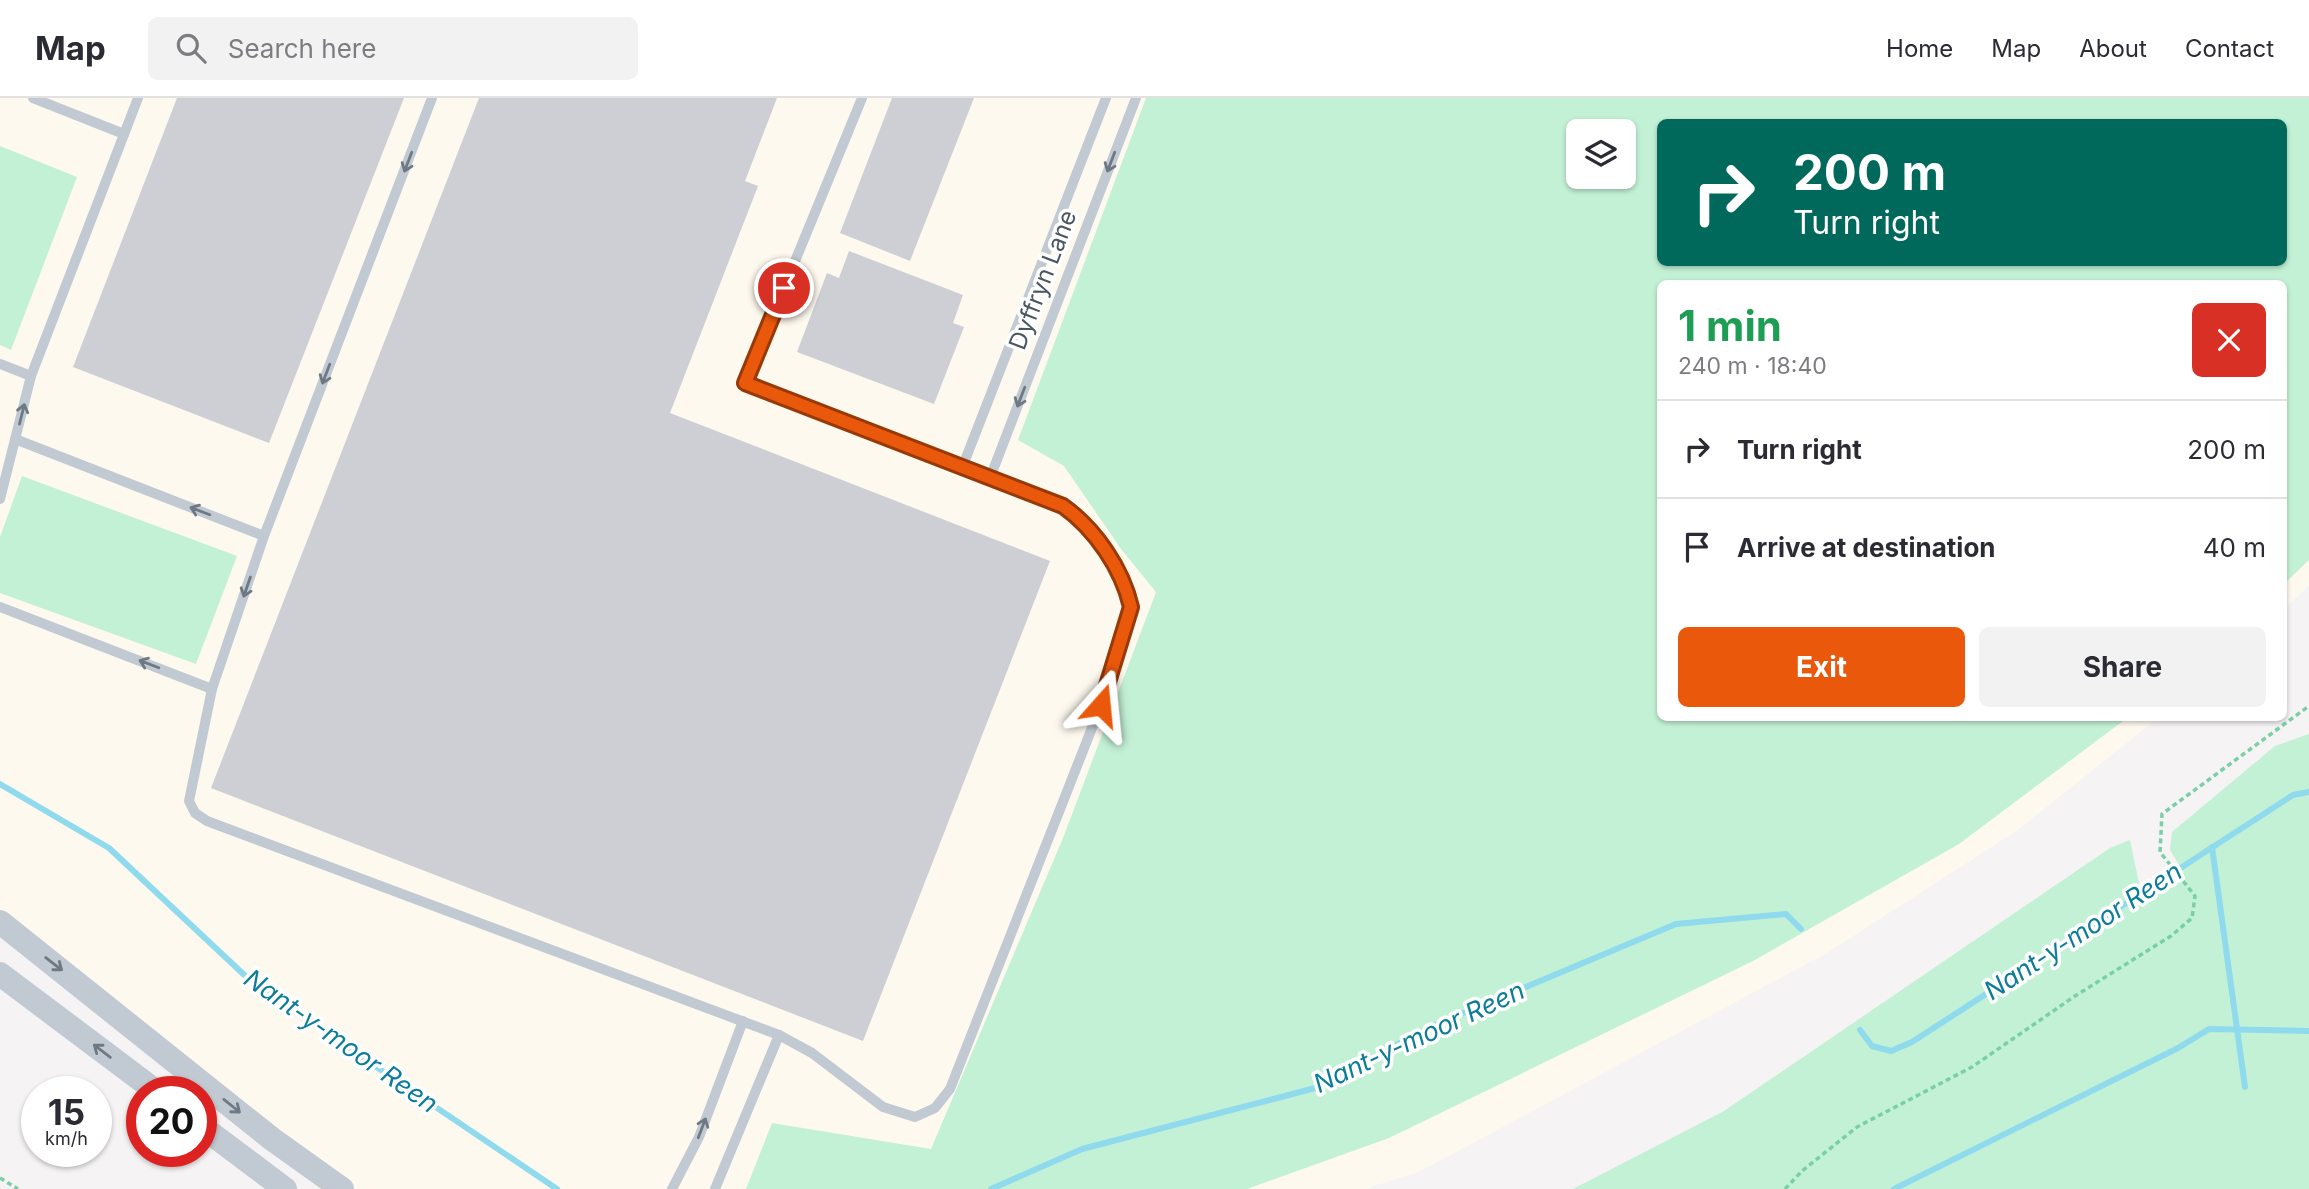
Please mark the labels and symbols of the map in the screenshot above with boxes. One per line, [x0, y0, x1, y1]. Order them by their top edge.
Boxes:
one-way arrow [401, 150, 413, 172]
one-way arrow [1104, 150, 1116, 172]
street label: Dyffryn Lane [1003, 206, 1082, 354]
pin [754, 258, 814, 318]
one-way arrow [319, 363, 332, 384]
one-way arrow [1013, 386, 1026, 407]
one-way arrow [16, 403, 29, 426]
one-way arrow [190, 504, 212, 517]
one-way arrow [240, 576, 253, 598]
one-way arrow [138, 657, 160, 670]
position arrow [1064, 668, 1138, 742]
water label: Nant-y-moor Reen [1978, 855, 2187, 1006]
one-way arrow [44, 956, 63, 971]
water label: Nant-y-moor Reen [238, 962, 444, 1119]
water label: Nant-y-moor Reen [1308, 974, 1529, 1099]
one-way arrow [93, 1044, 112, 1059]
speed limit sign: 20 [126, 1076, 217, 1167]
one-way arrow [222, 1098, 240, 1114]
one-way arrow [697, 1117, 710, 1139]

